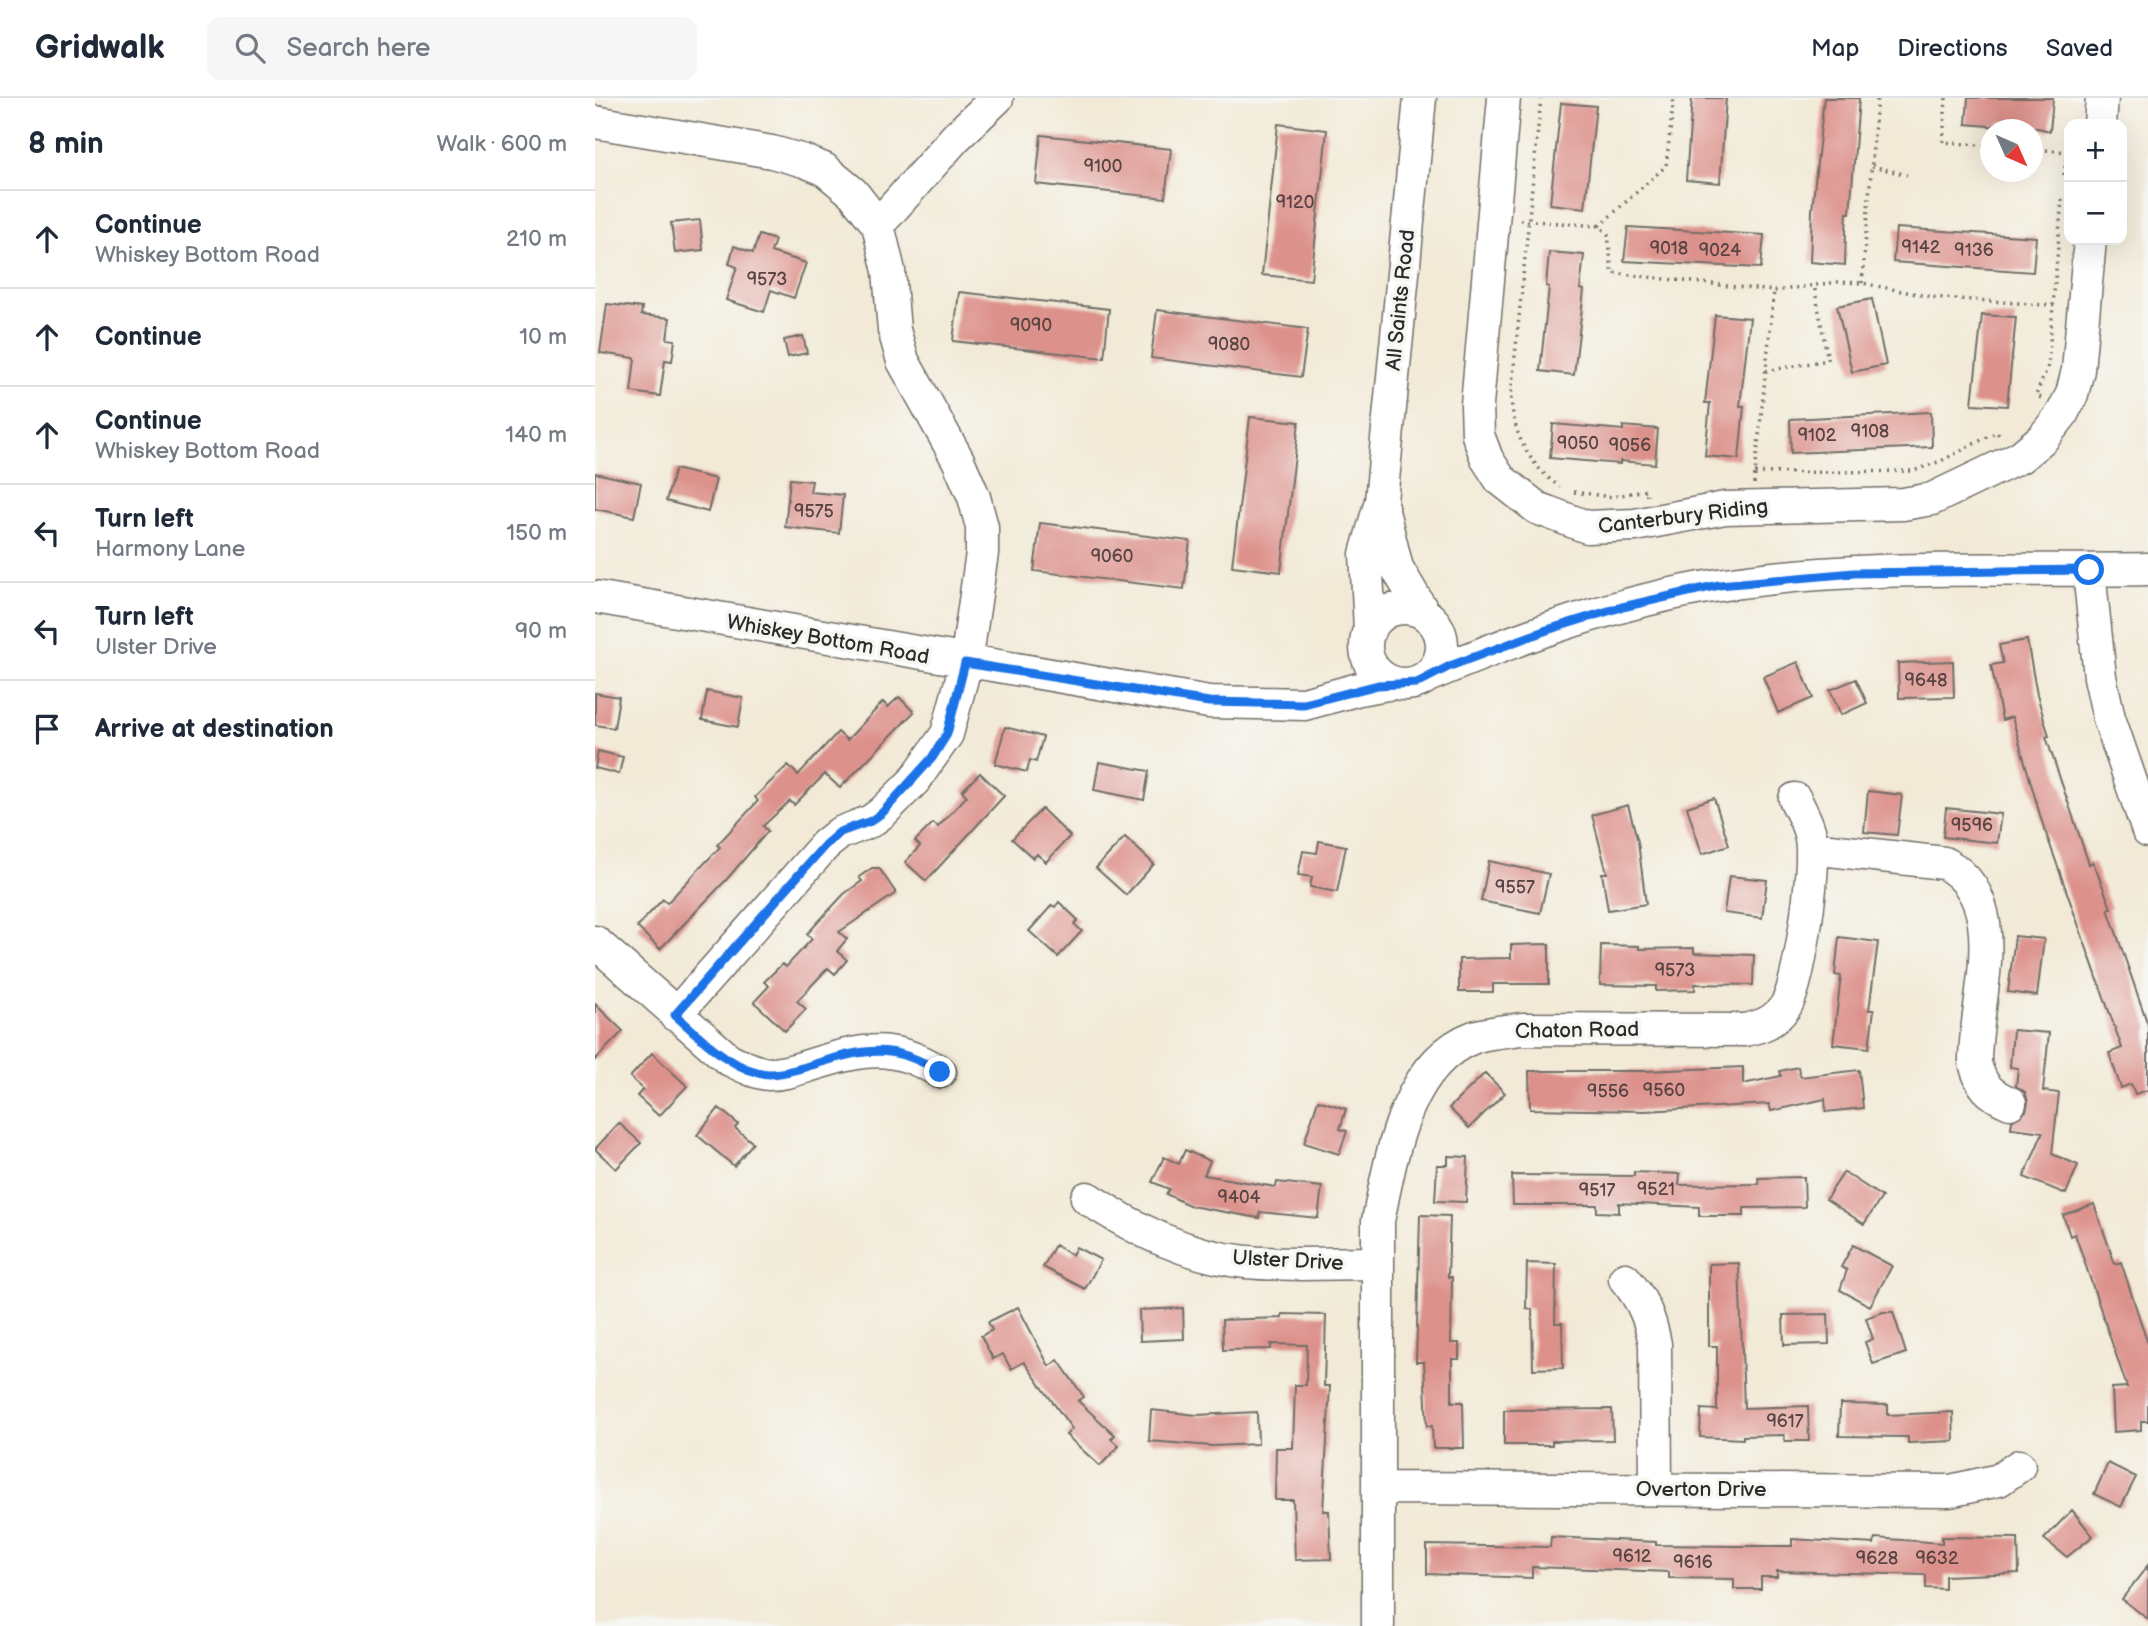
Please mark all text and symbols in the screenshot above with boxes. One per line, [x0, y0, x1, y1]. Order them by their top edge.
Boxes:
search box [207, 17, 697, 80]
text: Gridwalk [35, 28, 165, 68]
icon: search [231, 29, 269, 67]
text: Search here [287, 33, 431, 64]
text: Map [1811, 34, 1859, 63]
text: Directions [1897, 34, 2008, 63]
text: Saved [2046, 34, 2113, 63]
north arrow [1980, 119, 2043, 182]
map controls [2064, 119, 2127, 245]
button: + [2064, 119, 2127, 182]
text: 8 min [28, 126, 104, 162]
text: Walk · 600 m [437, 130, 567, 158]
house number: 9100 [1084, 156, 1122, 177]
button: − [2064, 182, 2127, 245]
house number: 9120 [1276, 192, 1314, 213]
text: Continue [95, 210, 202, 241]
icon: ahead [28, 220, 66, 258]
text: 210 m [506, 225, 567, 253]
street label: All Saints Road [1381, 228, 1420, 372]
house number: 9142 [1902, 237, 1941, 258]
house number: 9018 [1650, 238, 1688, 259]
house number: 9024 [1699, 240, 1741, 261]
house number: 9136 [1954, 240, 1994, 261]
text: Whiskey Bottom Road [95, 241, 320, 269]
house number: 9573 [747, 269, 787, 290]
house number: 9090 [1010, 315, 1052, 336]
icon: ahead [28, 318, 66, 356]
text: Continue [95, 322, 202, 353]
text: 10 m [519, 323, 567, 351]
house number: 9080 [1208, 334, 1250, 355]
text: Continue [95, 406, 202, 437]
icon: ahead [28, 416, 66, 454]
text: 140 m [505, 421, 567, 449]
house number: 9108 [1851, 421, 1889, 442]
house number: 9102 [1798, 425, 1837, 446]
house number: 9050 [1557, 433, 1599, 454]
house number: 9056 [1609, 435, 1651, 456]
text: Whiskey Bottom Road [95, 437, 320, 465]
street label: Canterbury Riding [1597, 494, 1769, 539]
house number: 9575 [794, 501, 834, 522]
text: Turn left [95, 504, 194, 535]
icon: left [28, 514, 66, 552]
text: 150 m [506, 519, 567, 547]
text: Harmony Lane [95, 535, 245, 563]
house number: 9060 [1091, 546, 1133, 567]
route start [2073, 554, 2104, 585]
text: Turn left [95, 602, 194, 633]
street label: Whiskey Bottom Road [725, 609, 931, 670]
icon: left [28, 612, 66, 650]
text: 90 m [515, 617, 567, 645]
text: Ulster Drive [95, 633, 217, 661]
house number: 9648 [1905, 670, 1947, 691]
icon: arrive [28, 710, 66, 748]
text: Arrive at destination [95, 714, 334, 745]
house number: 9596 [1951, 815, 1993, 836]
house number: 9557 [1495, 877, 1535, 898]
house number: 9573 [1655, 960, 1695, 981]
street label: Chaton Road [1515, 1017, 1639, 1044]
route end [924, 1056, 955, 1087]
house number: 9560 [1643, 1080, 1685, 1101]
house number: 9556 [1587, 1081, 1629, 1102]
house number: 9521 [1637, 1179, 1675, 1200]
house number: 9517 [1579, 1180, 1615, 1201]
house number: 9404 [1218, 1187, 1260, 1208]
street label: Ulster Drive [1232, 1245, 1344, 1276]
house number: 9617 [1766, 1411, 1804, 1432]
street label: Overton Drive [1636, 1477, 1766, 1502]
house number: 9612 [1613, 1546, 1652, 1567]
house number: 9628 [1856, 1548, 1898, 1569]
house number: 9632 [1915, 1548, 1959, 1569]
house number: 9616 [1673, 1552, 1713, 1573]

